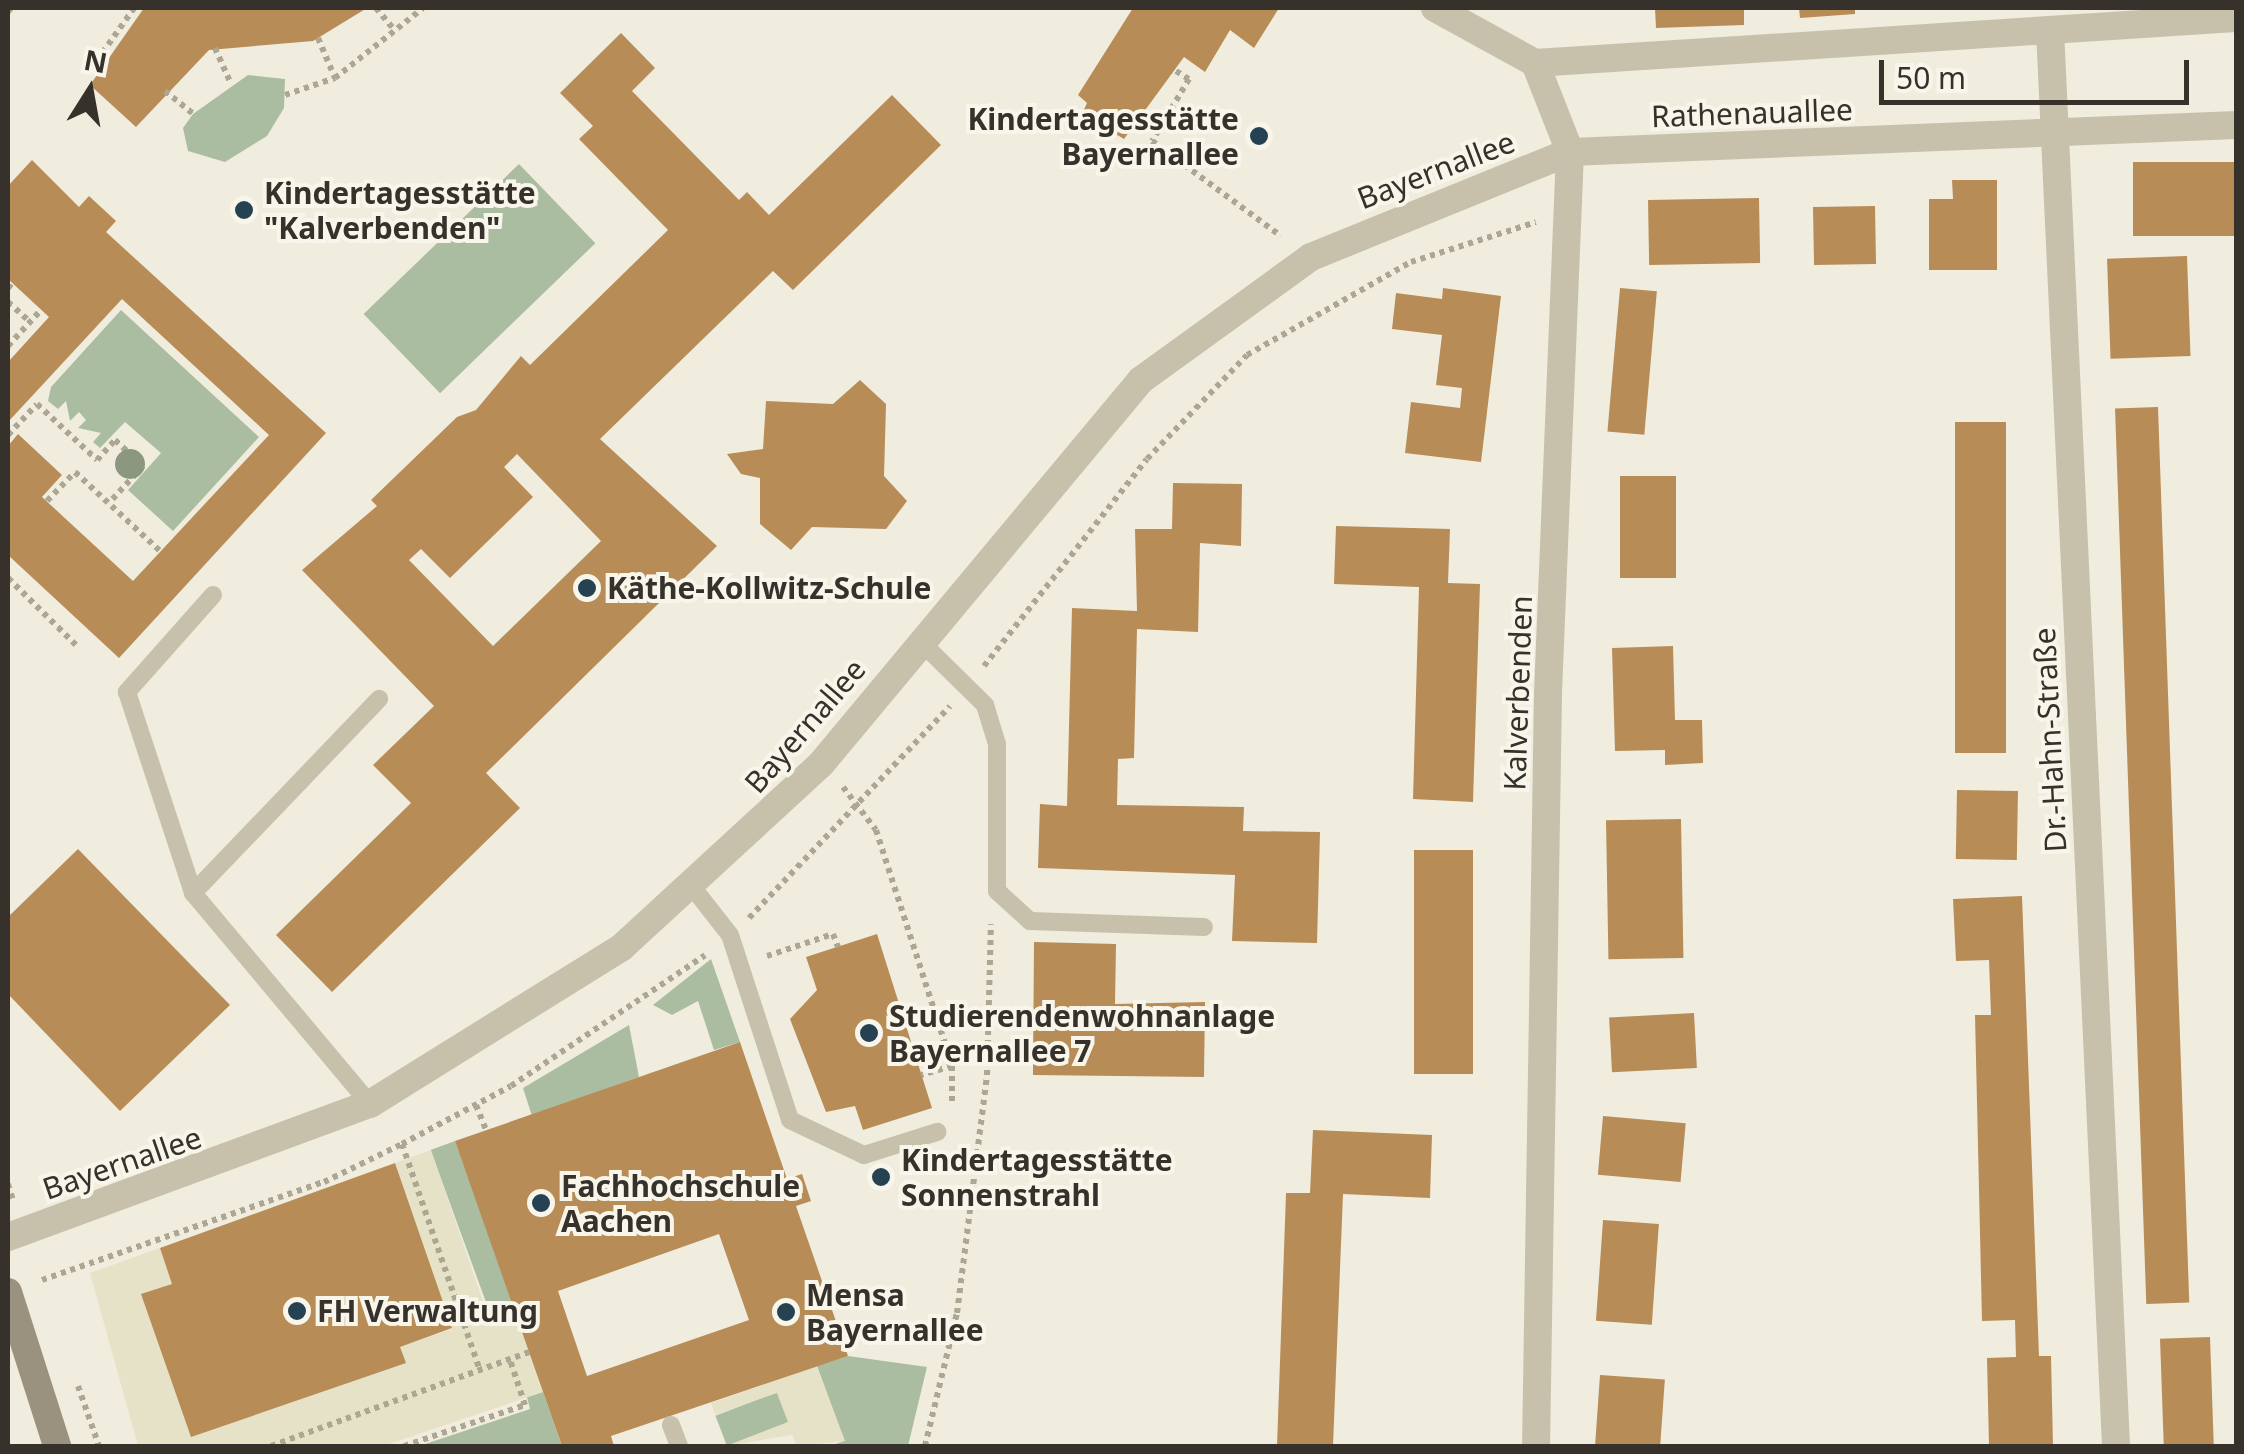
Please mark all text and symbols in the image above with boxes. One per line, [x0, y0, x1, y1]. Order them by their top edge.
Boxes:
north arrow [40, 40, 140, 140]
text: N [81, 40, 111, 81]
scale bar [1884, 40, 2194, 102]
text: 50 m [1896, 57, 1966, 98]
street label: Rathenauallee [1651, 91, 1853, 135]
place label: Kindertagesstätte Bayernallee [967, 101, 1239, 172]
street label: Bayernallee [1352, 124, 1520, 216]
marker: Kindertagesstätte Bayernallee [1248, 125, 1270, 147]
place label: Kindertagesstätte "Kalverbenden" [264, 175, 536, 246]
marker: Kindertagesstätte "Kalverbenden" [233, 199, 255, 221]
place label: Käthe-Kollwitz-Schule [607, 570, 931, 606]
marker: Käthe-Kollwitz-Schule [576, 577, 598, 599]
street label: Kalverbenden [1497, 595, 1539, 791]
street label: Dr.-Hahn-Straße [2026, 627, 2074, 853]
street label: Bayernallee [737, 652, 873, 800]
place label: Studierendenwohnanlage Bayernallee 7 [889, 998, 1275, 1068]
marker: Studierendenwohnanlage Bayernallee 7 [858, 1022, 880, 1044]
street label: Bayernallee [38, 1119, 206, 1207]
place label: Kindertagesstätte Sonnenstrahl [901, 1142, 1173, 1212]
marker: Kindertagesstätte Sonnenstrahl [870, 1166, 892, 1188]
place label: Fachhochschule Aachen [561, 1168, 800, 1238]
marker: Fachhochschule Aachen [530, 1192, 552, 1214]
place label: Mensa Bayernallee [806, 1277, 984, 1348]
place label: FH Verwaltung [317, 1293, 538, 1329]
marker: FH Verwaltung [286, 1300, 308, 1322]
marker: Mensa Bayernallee [775, 1301, 797, 1323]

